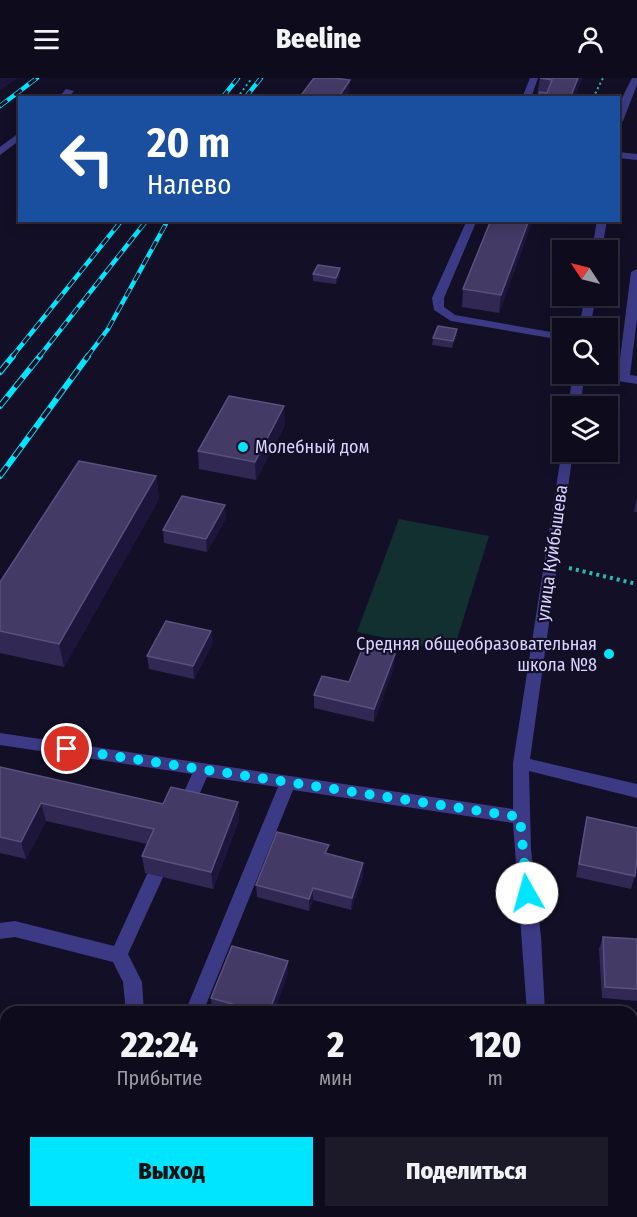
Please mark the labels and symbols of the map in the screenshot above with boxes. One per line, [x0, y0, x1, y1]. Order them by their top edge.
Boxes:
north arrow [552, 240, 618, 306]
place label: Молебный дом [255, 436, 370, 458]
marker: Молебный дом [236, 440, 250, 454]
street label: улица Куйбышева [532, 483, 572, 622]
place label: Средняя общеобразовательная школа №8 [356, 633, 597, 676]
marker: Средняя общеобразовательная школа №8 [602, 647, 616, 661]
pin [41, 723, 92, 774]
position arrow [495, 861, 559, 925]

